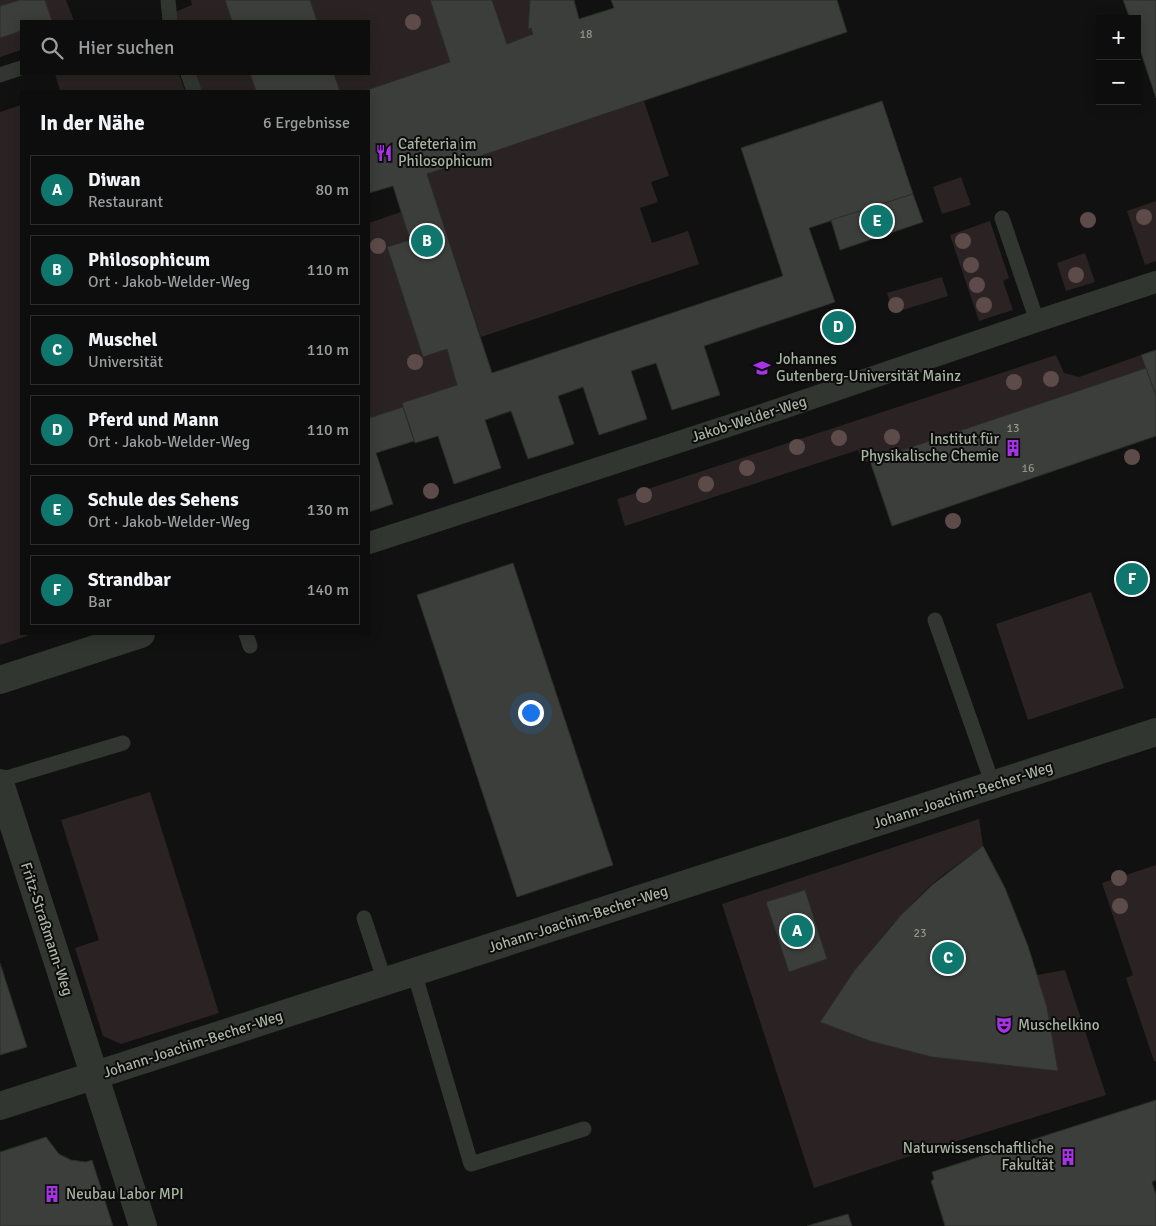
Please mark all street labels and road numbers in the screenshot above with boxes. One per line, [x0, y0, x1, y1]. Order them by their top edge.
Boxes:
street label: Jakob-Welder-Weg [689, 392, 809, 446]
street label: Johann-Joachim-Becher-Weg [871, 757, 1055, 833]
street label: Fritz-Straßmann-Weg [17, 860, 77, 998]
street label: Johann-Joachim-Becher-Weg [486, 881, 670, 957]
street label: Johann-Joachim-Becher-Weg [101, 1006, 285, 1082]

